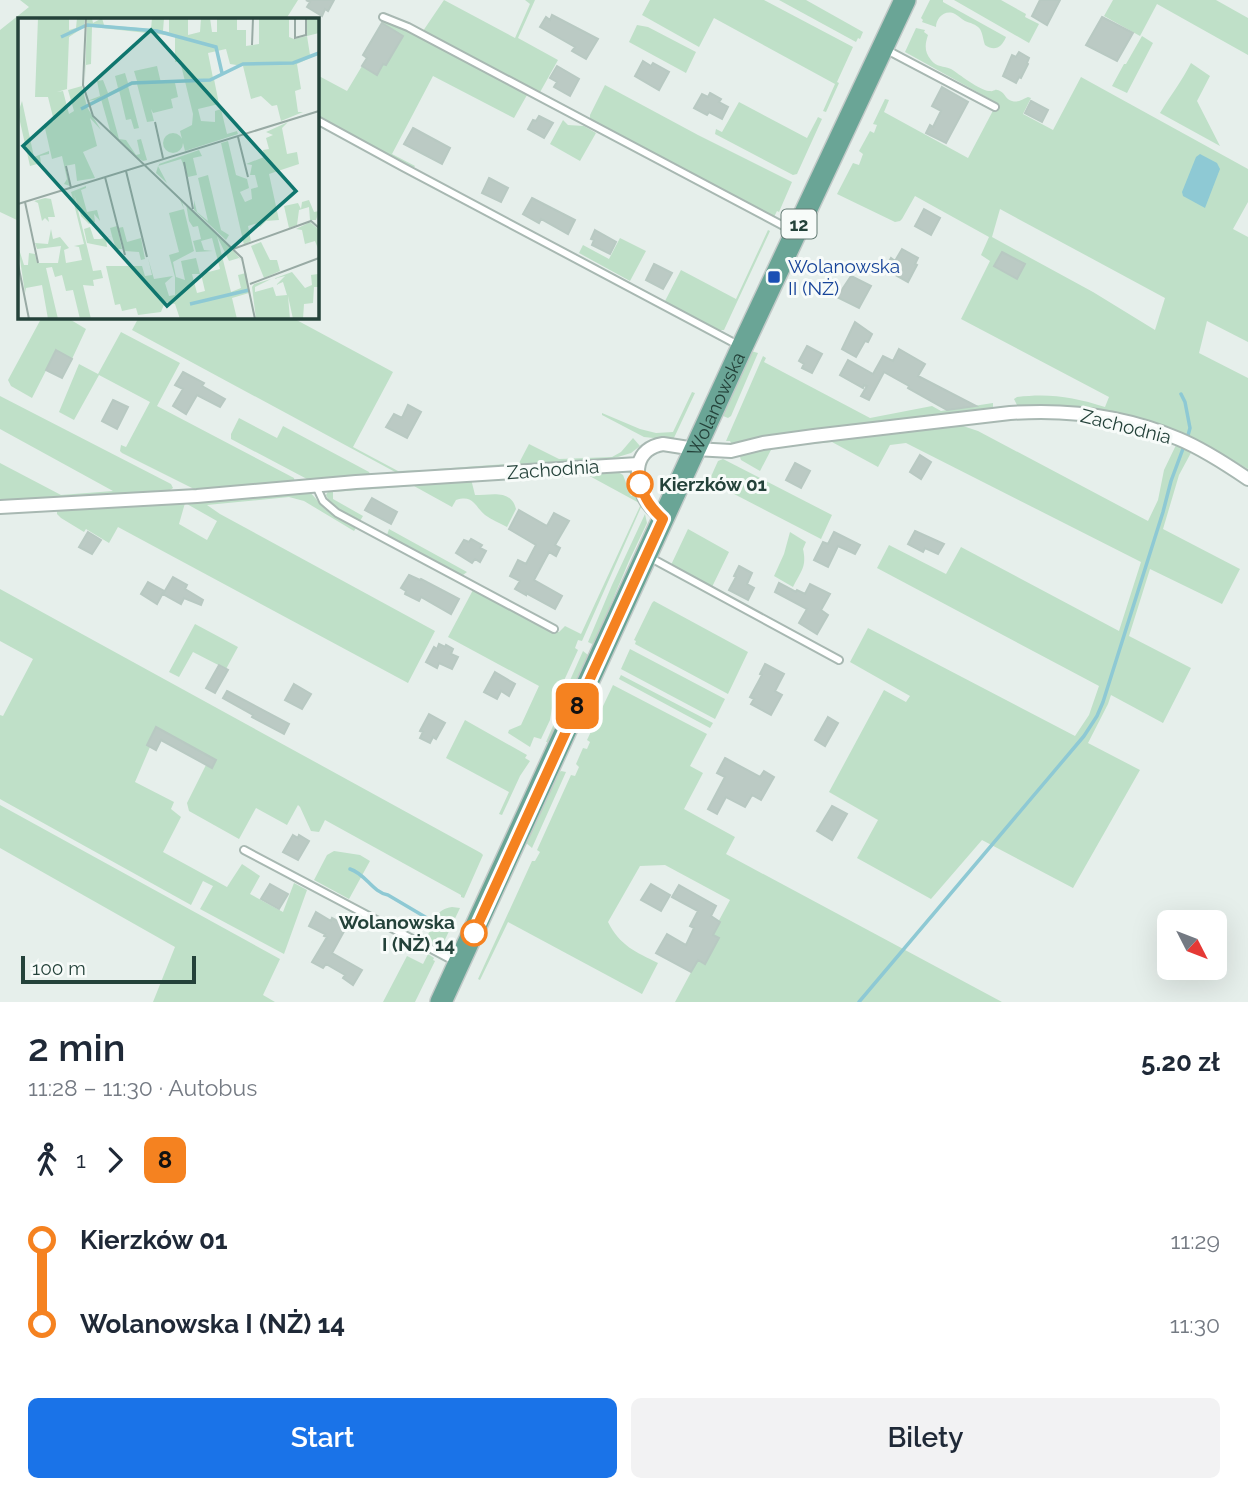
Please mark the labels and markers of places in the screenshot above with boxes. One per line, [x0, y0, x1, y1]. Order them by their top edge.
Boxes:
place label: Wolanowska II (NŻ) [788, 255, 900, 299]
marker: Wolanowska II (NŻ) [766, 269, 782, 285]
marker: Kierzków 01 [627, 471, 653, 497]
place label: Kierzków 01 [659, 473, 767, 495]
place label: Wolanowska I (NŻ) 14 [339, 911, 455, 955]
marker: Wolanowska I (NŻ) 14 [461, 920, 487, 946]

